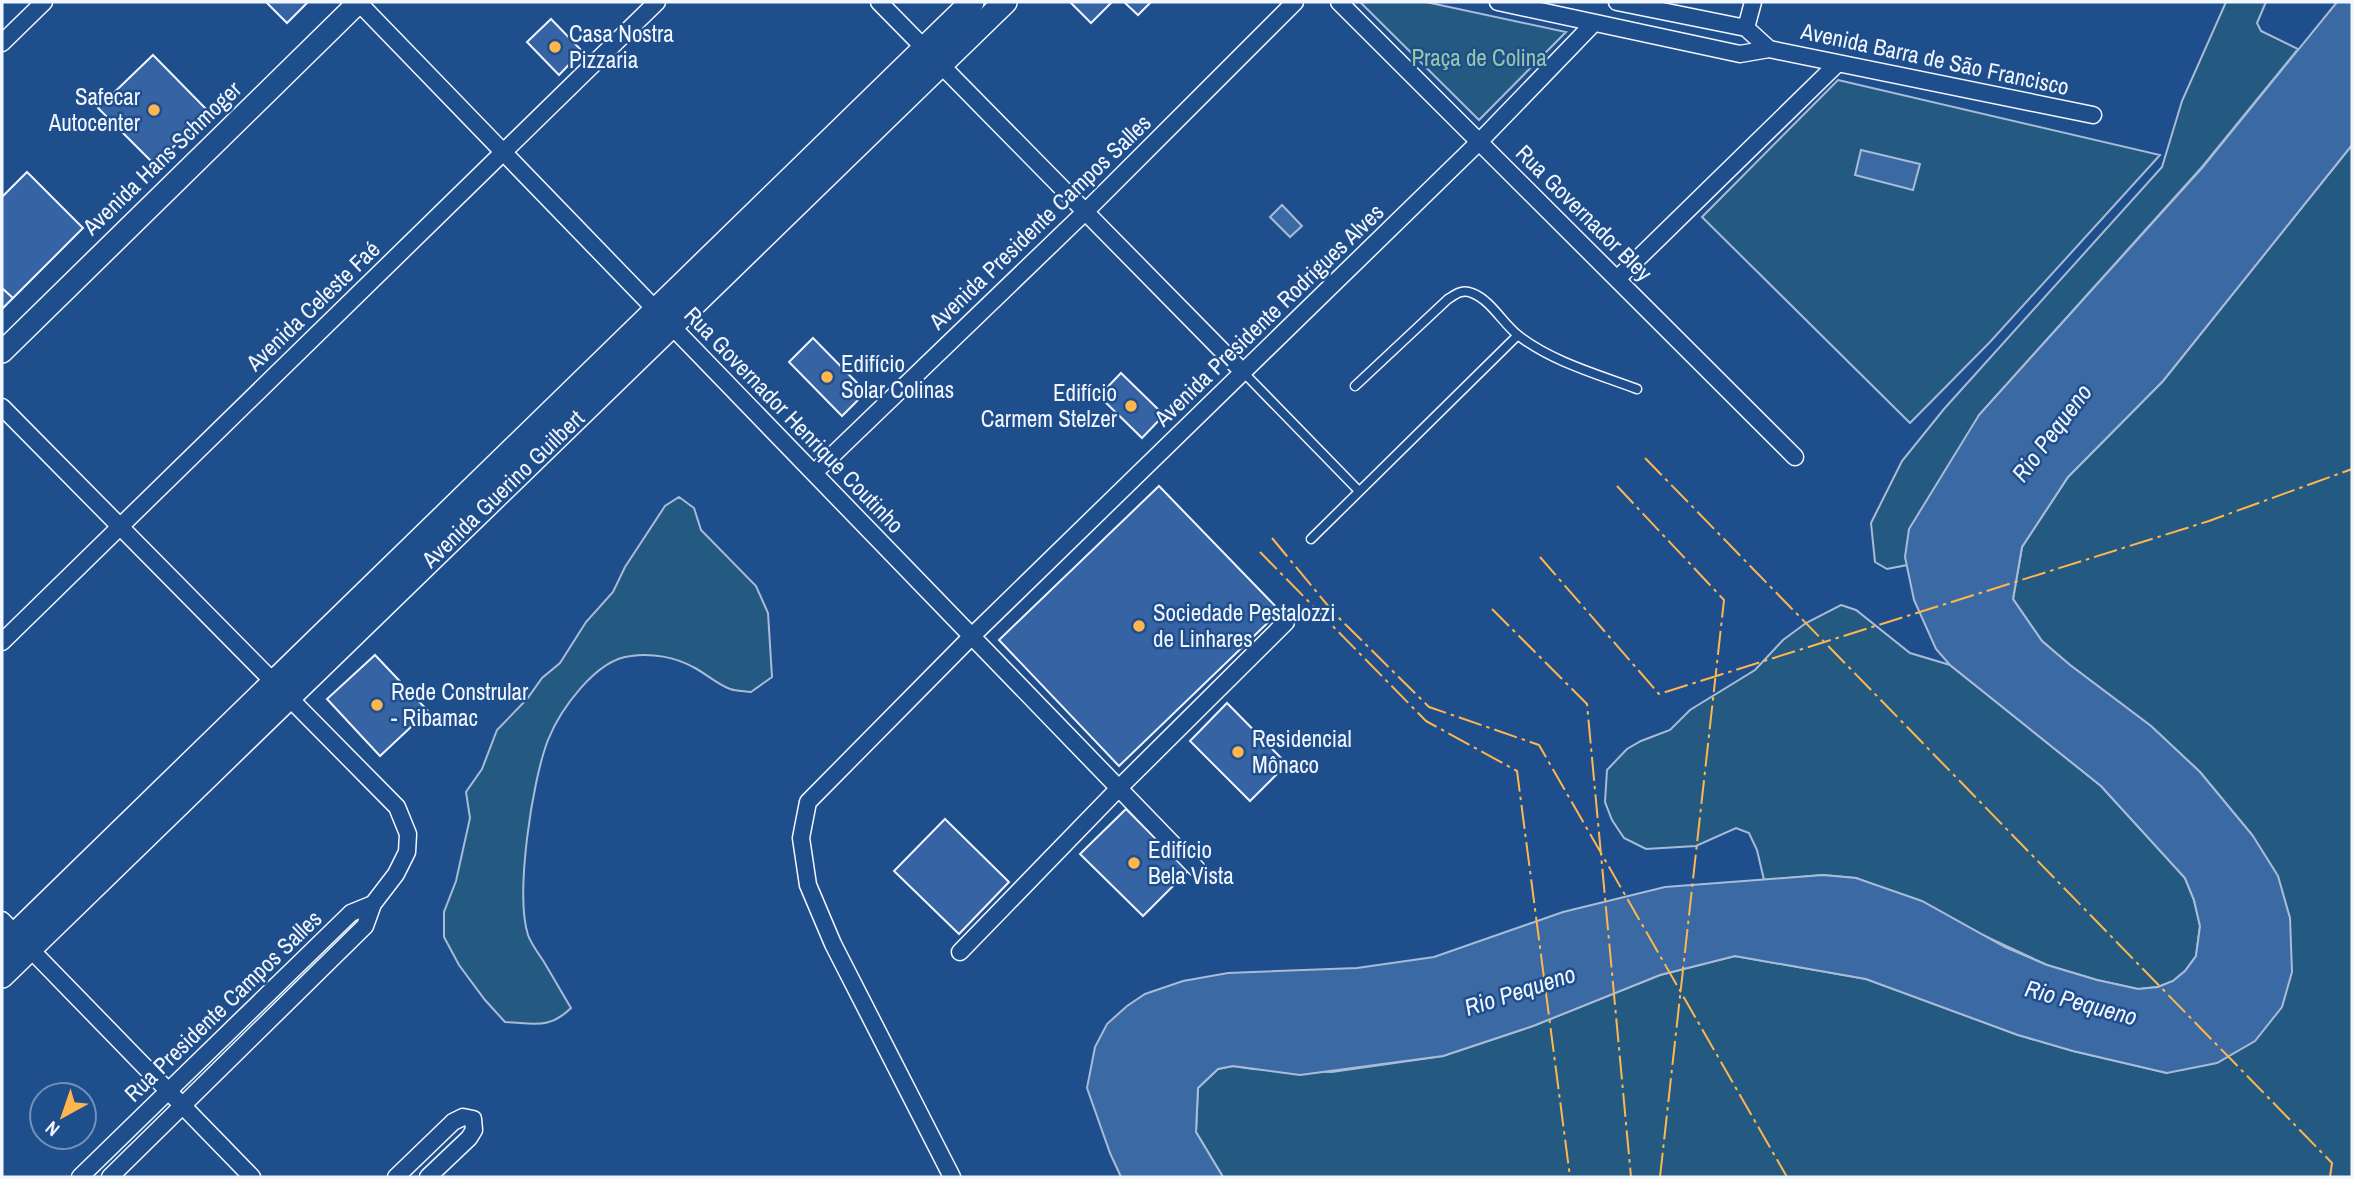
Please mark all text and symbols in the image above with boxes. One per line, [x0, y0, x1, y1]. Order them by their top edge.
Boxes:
street label: Avenida Barra de São Francisco [1797, 15, 2072, 102]
place label: Casa Nostra Pizzaria [569, 18, 674, 75]
marker: Casa Nostra Pizzaria [547, 39, 563, 55]
park label: Praça de Colina [1411, 42, 1547, 73]
street label: Avenida Hans Schmoger [75, 73, 248, 242]
place label: Safecar Autocenter [48, 81, 141, 138]
marker: Safecar Autocenter [146, 102, 162, 118]
street label: Avenida Presidente Campos Salles [921, 107, 1157, 337]
street label: Rua Governador Bley [1509, 138, 1660, 288]
street label: Avenida Presidente Rodrigues Alves [1146, 197, 1390, 433]
street label: Avenida Celeste Faé [238, 234, 386, 378]
street label: Rua Governador Henrique Coutinho [678, 300, 911, 540]
place label: Edifício Solar Colinas [841, 348, 954, 405]
marker: Edifício Solar Colinas [819, 369, 835, 385]
place label: Edifício Carmem Stelzer [981, 377, 1118, 434]
water label: Rio Pequeno [2004, 377, 2099, 488]
marker: Edifício Carmem Stelzer [1123, 398, 1139, 414]
street label: Avenida Guerino Guilbert [414, 403, 591, 575]
place label: Sociedade Pestalozzi de Linhares [1153, 597, 1335, 654]
marker: Sociedade Pestalozzi de Linhares [1131, 618, 1147, 634]
place label: Rede Constrular - Ribamac [391, 676, 529, 733]
marker: Rede Constrular - Ribamac [369, 697, 385, 713]
place label: Residencial Mônaco [1252, 723, 1352, 780]
marker: Residencial Mônaco [1230, 744, 1246, 760]
place label: Edifício Bela Vista [1148, 834, 1234, 891]
marker: Edifício Bela Vista [1126, 855, 1142, 871]
street label: Rua Presidente Campos Salles [117, 903, 328, 1108]
water label: Rio Pequeno [1460, 957, 1579, 1023]
water label: Rio Pequeno [2022, 972, 2141, 1032]
north arrow [28, 1081, 98, 1151]
text: N [39, 1115, 65, 1143]

